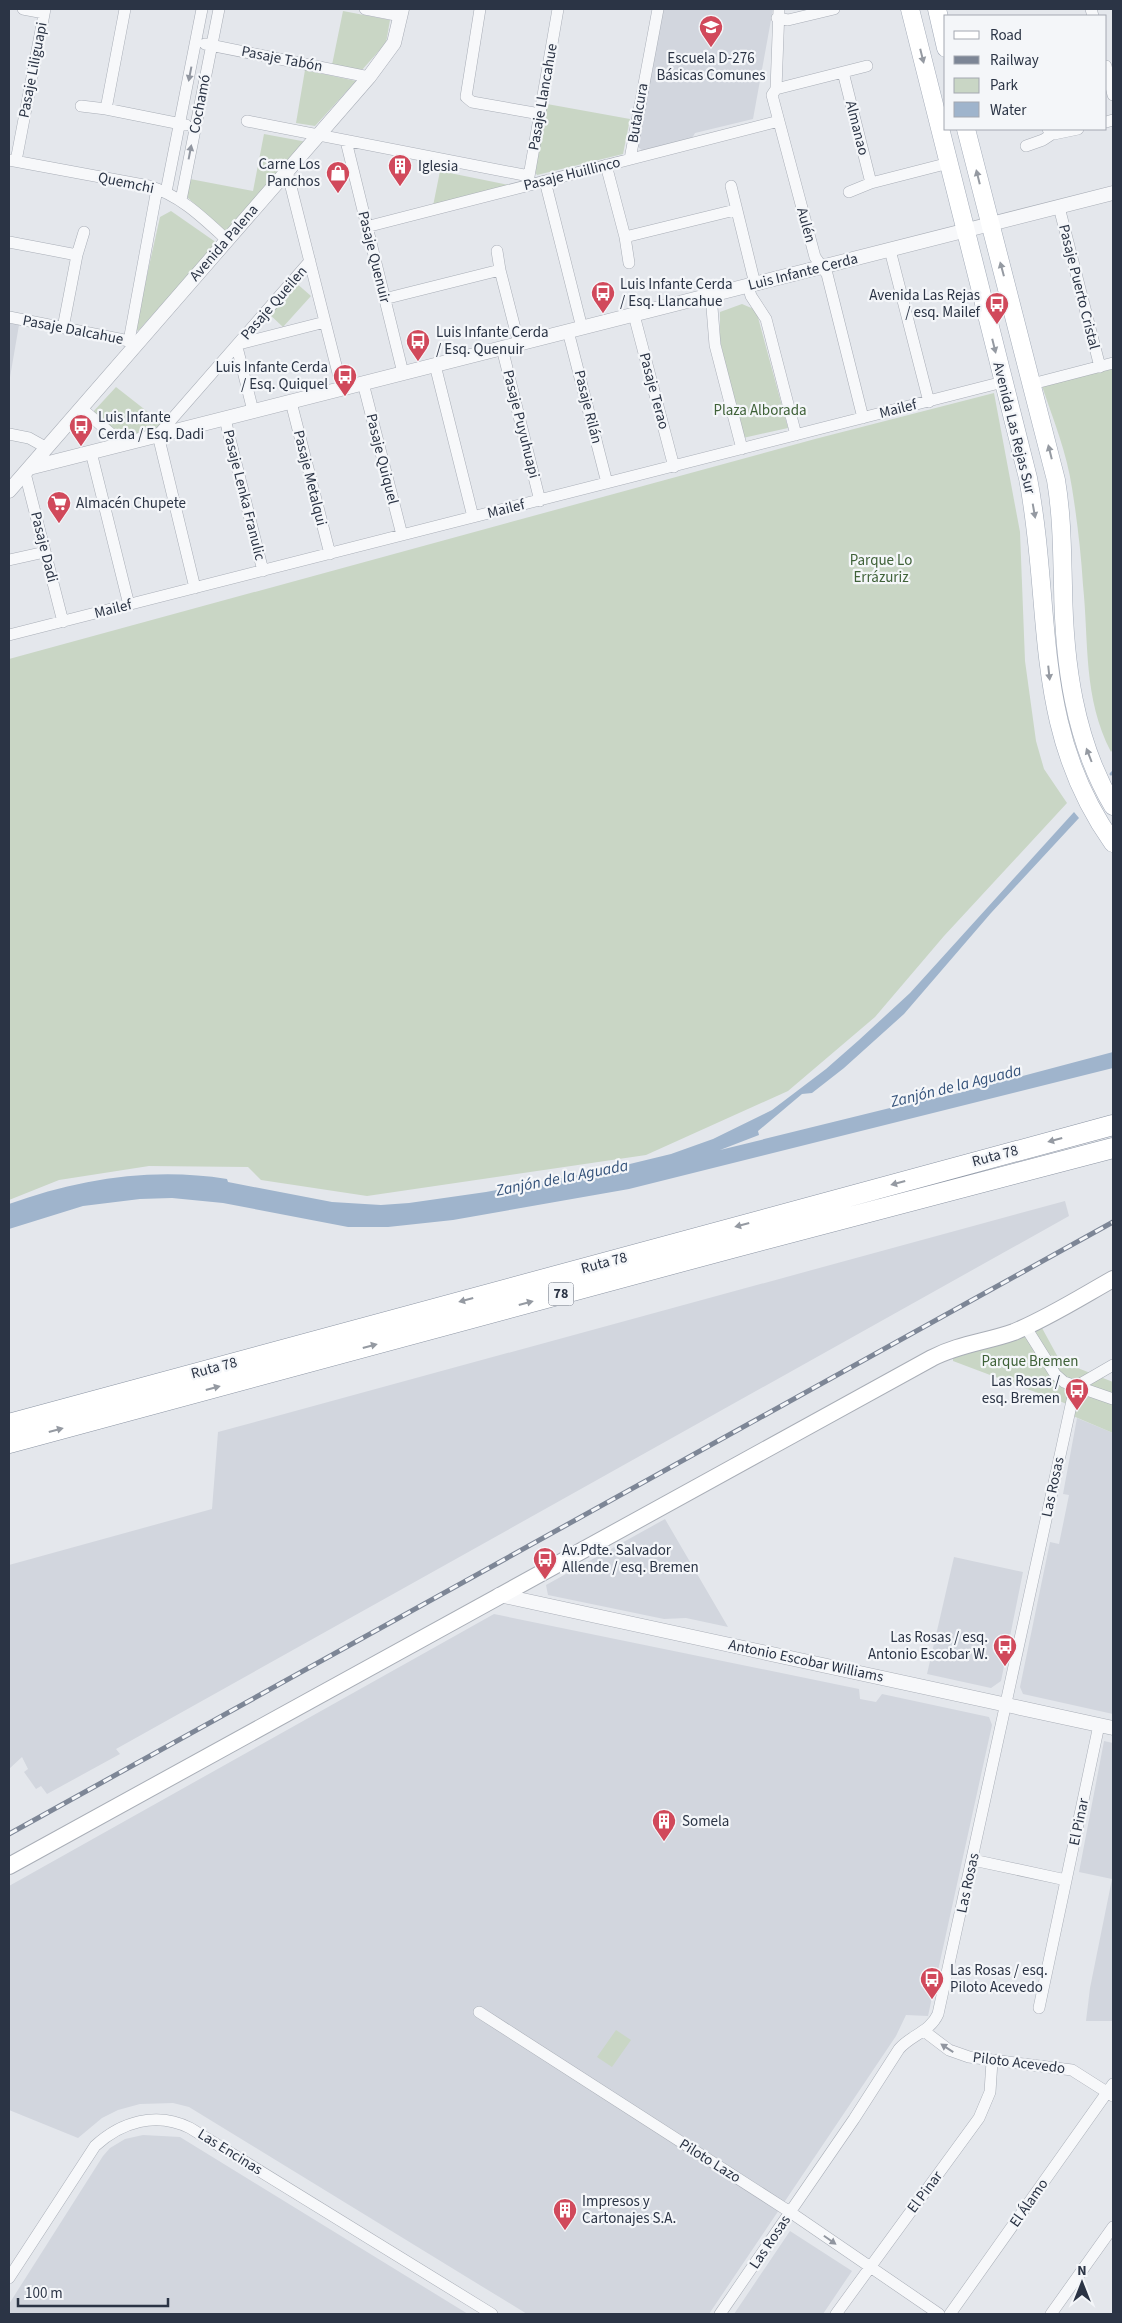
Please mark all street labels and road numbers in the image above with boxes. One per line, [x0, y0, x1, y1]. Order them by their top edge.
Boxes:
street label: Pasaje Liliguapi [13, 20, 53, 120]
street label: Pasaje Tabón [239, 41, 325, 77]
street label: Pasaje Llancahue [523, 42, 563, 152]
street label: Cochamó [184, 73, 216, 135]
street label: Butalcura [622, 81, 654, 145]
street label: Almanao [840, 98, 874, 158]
street label: Pasaje Huillinco [521, 152, 623, 196]
street label: Quemchi [96, 167, 156, 199]
street label: Avenida Palena [185, 200, 263, 286]
street label: Aulén [791, 205, 821, 245]
street label: Pasaje Quenuir [352, 209, 396, 306]
street label: Pasaje Puerto Cristal [1053, 222, 1105, 352]
street label: Luis Infante Cerda [746, 248, 860, 296]
street label: Pasaje Queilen [236, 261, 312, 345]
street label: Pasaje Dalcahue [21, 310, 125, 350]
street label: Pasaje Terao [634, 350, 674, 432]
street label: Avenida Las Rejas Sur [987, 360, 1041, 497]
street label: Pasaje Puyuhuapi [497, 368, 545, 480]
street label: Pasaje Rilán [569, 368, 607, 446]
street label: Mailef [877, 394, 919, 424]
street label: Pasaje Quiquel [361, 411, 403, 507]
street label: Pasaje Lenka Franulic [218, 427, 270, 563]
street label: Pasaje Metalqui [288, 428, 332, 528]
street label: Mailef [485, 494, 527, 524]
street label: Pasaje Dadi [25, 509, 63, 585]
street label: Mailef [92, 594, 134, 624]
street label: Ruta 78 [970, 1140, 1020, 1172]
street label: Ruta 78 [579, 1247, 629, 1279]
road number: 78 [548, 1282, 574, 1306]
street label: Ruta 78 [189, 1352, 239, 1384]
street label: Las Rosas [1036, 1455, 1070, 1519]
street label: Antonio Escobar Williams [726, 1634, 886, 1688]
street label: El Pinar [1064, 1796, 1094, 1848]
street label: Las Rosas [951, 1851, 985, 1915]
street label: Piloto Acevedo [972, 2047, 1066, 2079]
street label: Las Encinas [194, 2124, 266, 2180]
street label: Piloto Lazo [675, 2134, 745, 2188]
street label: El Pinar [902, 2166, 948, 2217]
street label: El Álamo [1005, 2175, 1053, 2231]
street label: Las Rosas [744, 2211, 796, 2273]

